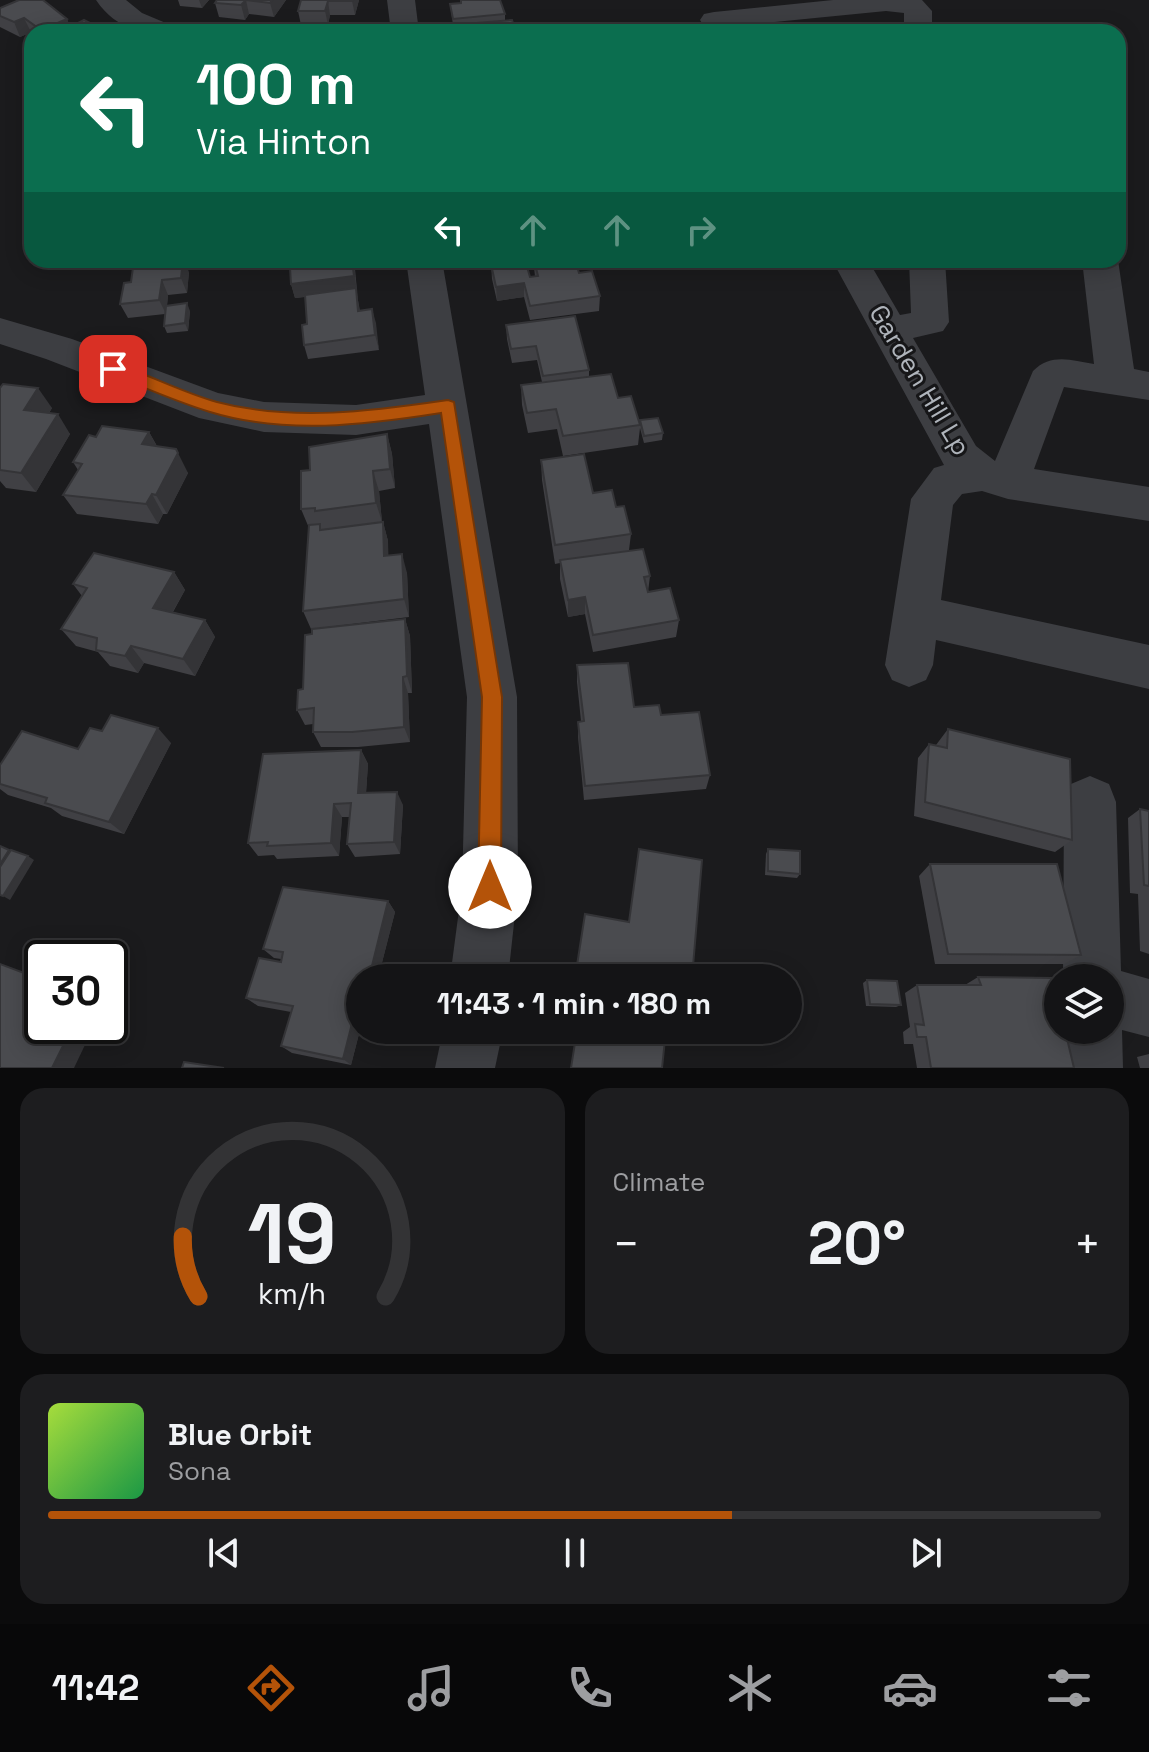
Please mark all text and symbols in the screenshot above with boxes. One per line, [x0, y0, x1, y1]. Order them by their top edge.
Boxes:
text: 100 m [196, 49, 356, 120]
icon: left [64, 56, 168, 160]
text: Via Hinton [196, 119, 371, 165]
icon: left [427, 208, 471, 252]
icon: ahead [511, 208, 555, 252]
icon: ahead [595, 208, 639, 252]
icon: right [679, 208, 723, 252]
street label: Garden Hill Lp [862, 298, 978, 462]
pin [79, 335, 147, 403]
icon: arrive [91, 347, 135, 391]
position arrow [448, 845, 532, 929]
speed limit sign: 30 [24, 940, 128, 1044]
map controls [1044, 964, 1124, 1044]
button: layers [1044, 964, 1124, 1044]
text: 11:43 · 1 min · 180 m [437, 984, 711, 1023]
text: Climate [613, 1165, 705, 1199]
text: 19 [248, 1181, 337, 1287]
text: 20° [808, 1205, 906, 1282]
text: − [613, 1216, 640, 1272]
text: + [1074, 1216, 1101, 1272]
text: km/h [258, 1276, 326, 1312]
text: Blue Orbit [168, 1415, 312, 1454]
text: Sona [168, 1454, 231, 1488]
icon: previous [202, 1531, 246, 1575]
icon: pause [553, 1531, 597, 1575]
icon: next [904, 1531, 948, 1575]
icon: directions [243, 1660, 299, 1716]
icon: music [403, 1660, 459, 1716]
icon: phone [562, 1660, 618, 1716]
icon: climate [722, 1660, 778, 1716]
icon: car [882, 1660, 938, 1716]
icon: filters [1041, 1660, 1097, 1716]
text: 11:42 [52, 1665, 139, 1711]

